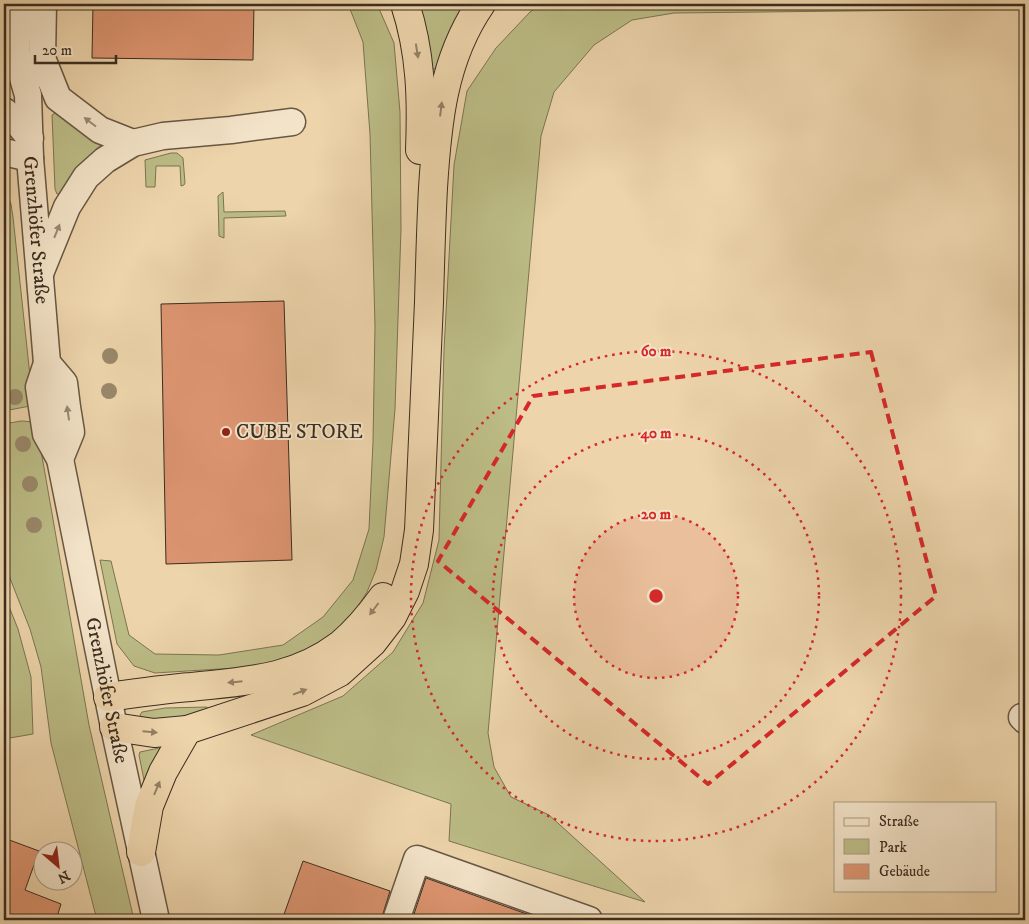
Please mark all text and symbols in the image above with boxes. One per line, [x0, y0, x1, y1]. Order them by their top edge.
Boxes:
scale bar [35, 32, 116, 64]
text: 20 m [42, 41, 72, 60]
one-way arrow [413, 43, 421, 59]
one-way arrow [437, 101, 445, 117]
one-way arrow [84, 117, 97, 128]
street label: Grenzhöfer Straße [17, 155, 55, 305]
one-way arrow [54, 224, 61, 239]
text: 60 m [641, 342, 672, 361]
one-way arrow [64, 404, 72, 420]
place label: CUBE STORE [236, 420, 363, 445]
text: 40 m [639, 424, 672, 443]
marker: CUBE STORE [220, 426, 232, 438]
text: 20 m [641, 505, 672, 524]
centre of rings [647, 587, 665, 605]
one-way arrow [369, 602, 379, 616]
street label: Grenzhöfer Straße [80, 615, 134, 766]
one-way arrow [227, 678, 243, 686]
one-way arrow [293, 688, 307, 696]
one-way arrow [143, 728, 159, 736]
one-way arrow [153, 781, 161, 795]
legend [834, 802, 996, 892]
text: Straße [879, 812, 919, 831]
text: Park [879, 838, 908, 857]
north arrow [32, 842, 82, 892]
text: Gebäude [879, 862, 930, 881]
text: N [54, 866, 73, 887]

